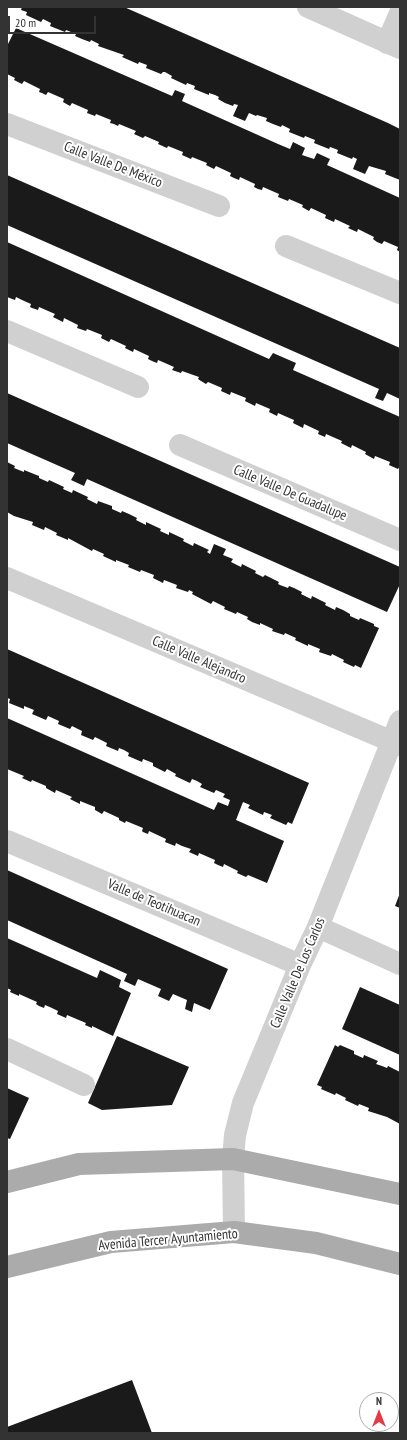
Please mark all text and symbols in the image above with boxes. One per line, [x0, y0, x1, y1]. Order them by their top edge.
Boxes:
scale bar [10, 8, 98, 34]
text: 20 m [15, 15, 36, 30]
street label: Calle Valle De México [61, 139, 165, 191]
street label: Calle Valle De Guadalupe [231, 462, 349, 524]
street label: Calle Valle Alejandro [150, 633, 248, 687]
street label: Valle de Teotihuacan [105, 876, 203, 930]
street label: Calle Valle De Los Carlos [267, 915, 329, 1031]
street label: Avenida Tercer Ayuntamiento [98, 1226, 238, 1254]
north arrow [359, 1392, 399, 1432]
text: N [376, 1394, 382, 1408]

